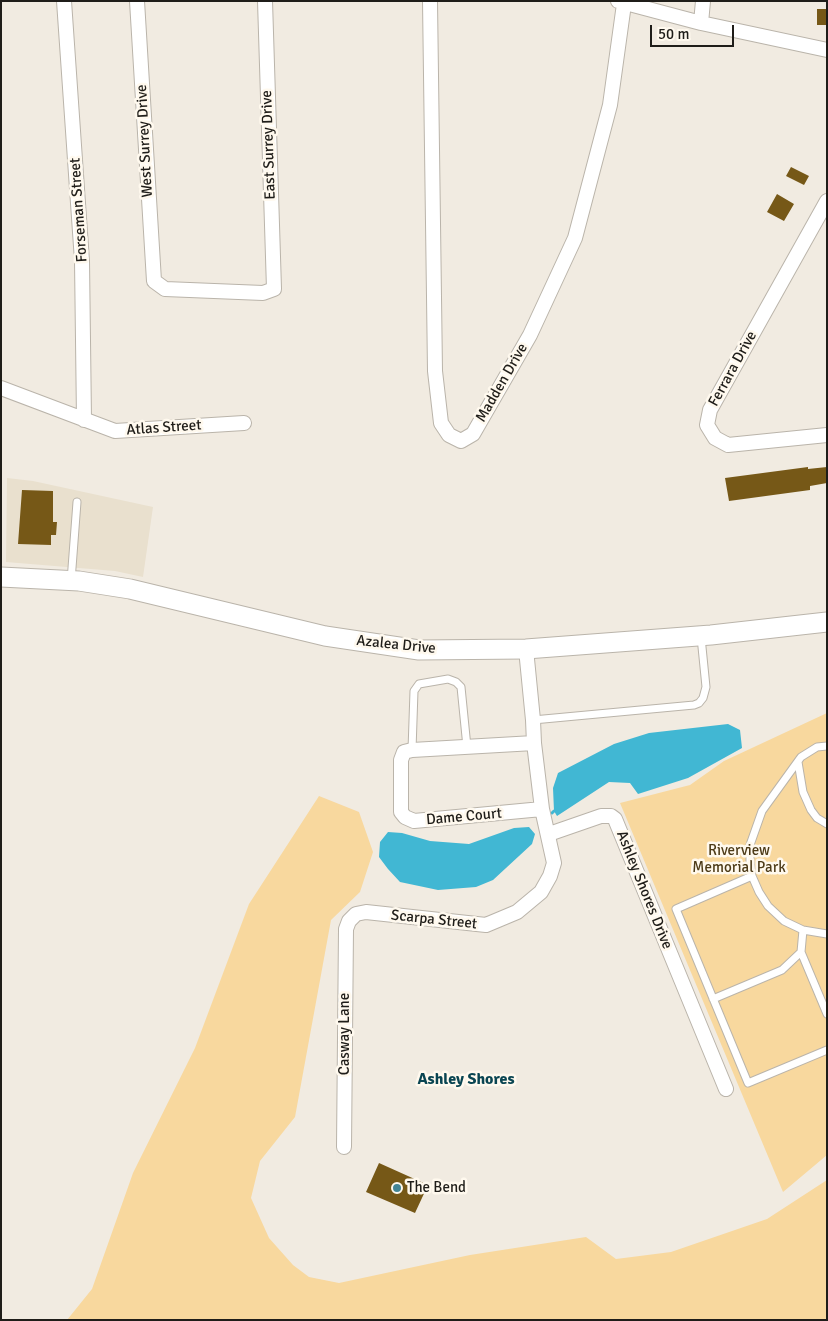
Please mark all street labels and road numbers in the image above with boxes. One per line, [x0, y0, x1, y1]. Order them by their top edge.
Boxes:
street label: West Surrey Drive [133, 84, 157, 198]
street label: East Surrey Drive [258, 90, 280, 200]
street label: Forseman Street [66, 157, 92, 263]
street label: Ferrara Drive [705, 328, 761, 410]
street label: Madden Drive [472, 340, 532, 426]
street label: Atlas Street [126, 416, 202, 440]
street label: Azalea Drive [355, 632, 437, 658]
street label: Dame Court [425, 805, 503, 829]
street label: Ashley Shores Drive [612, 828, 676, 952]
street label: Scarpa Street [390, 907, 478, 933]
street label: Casway Lane [336, 993, 354, 1075]

